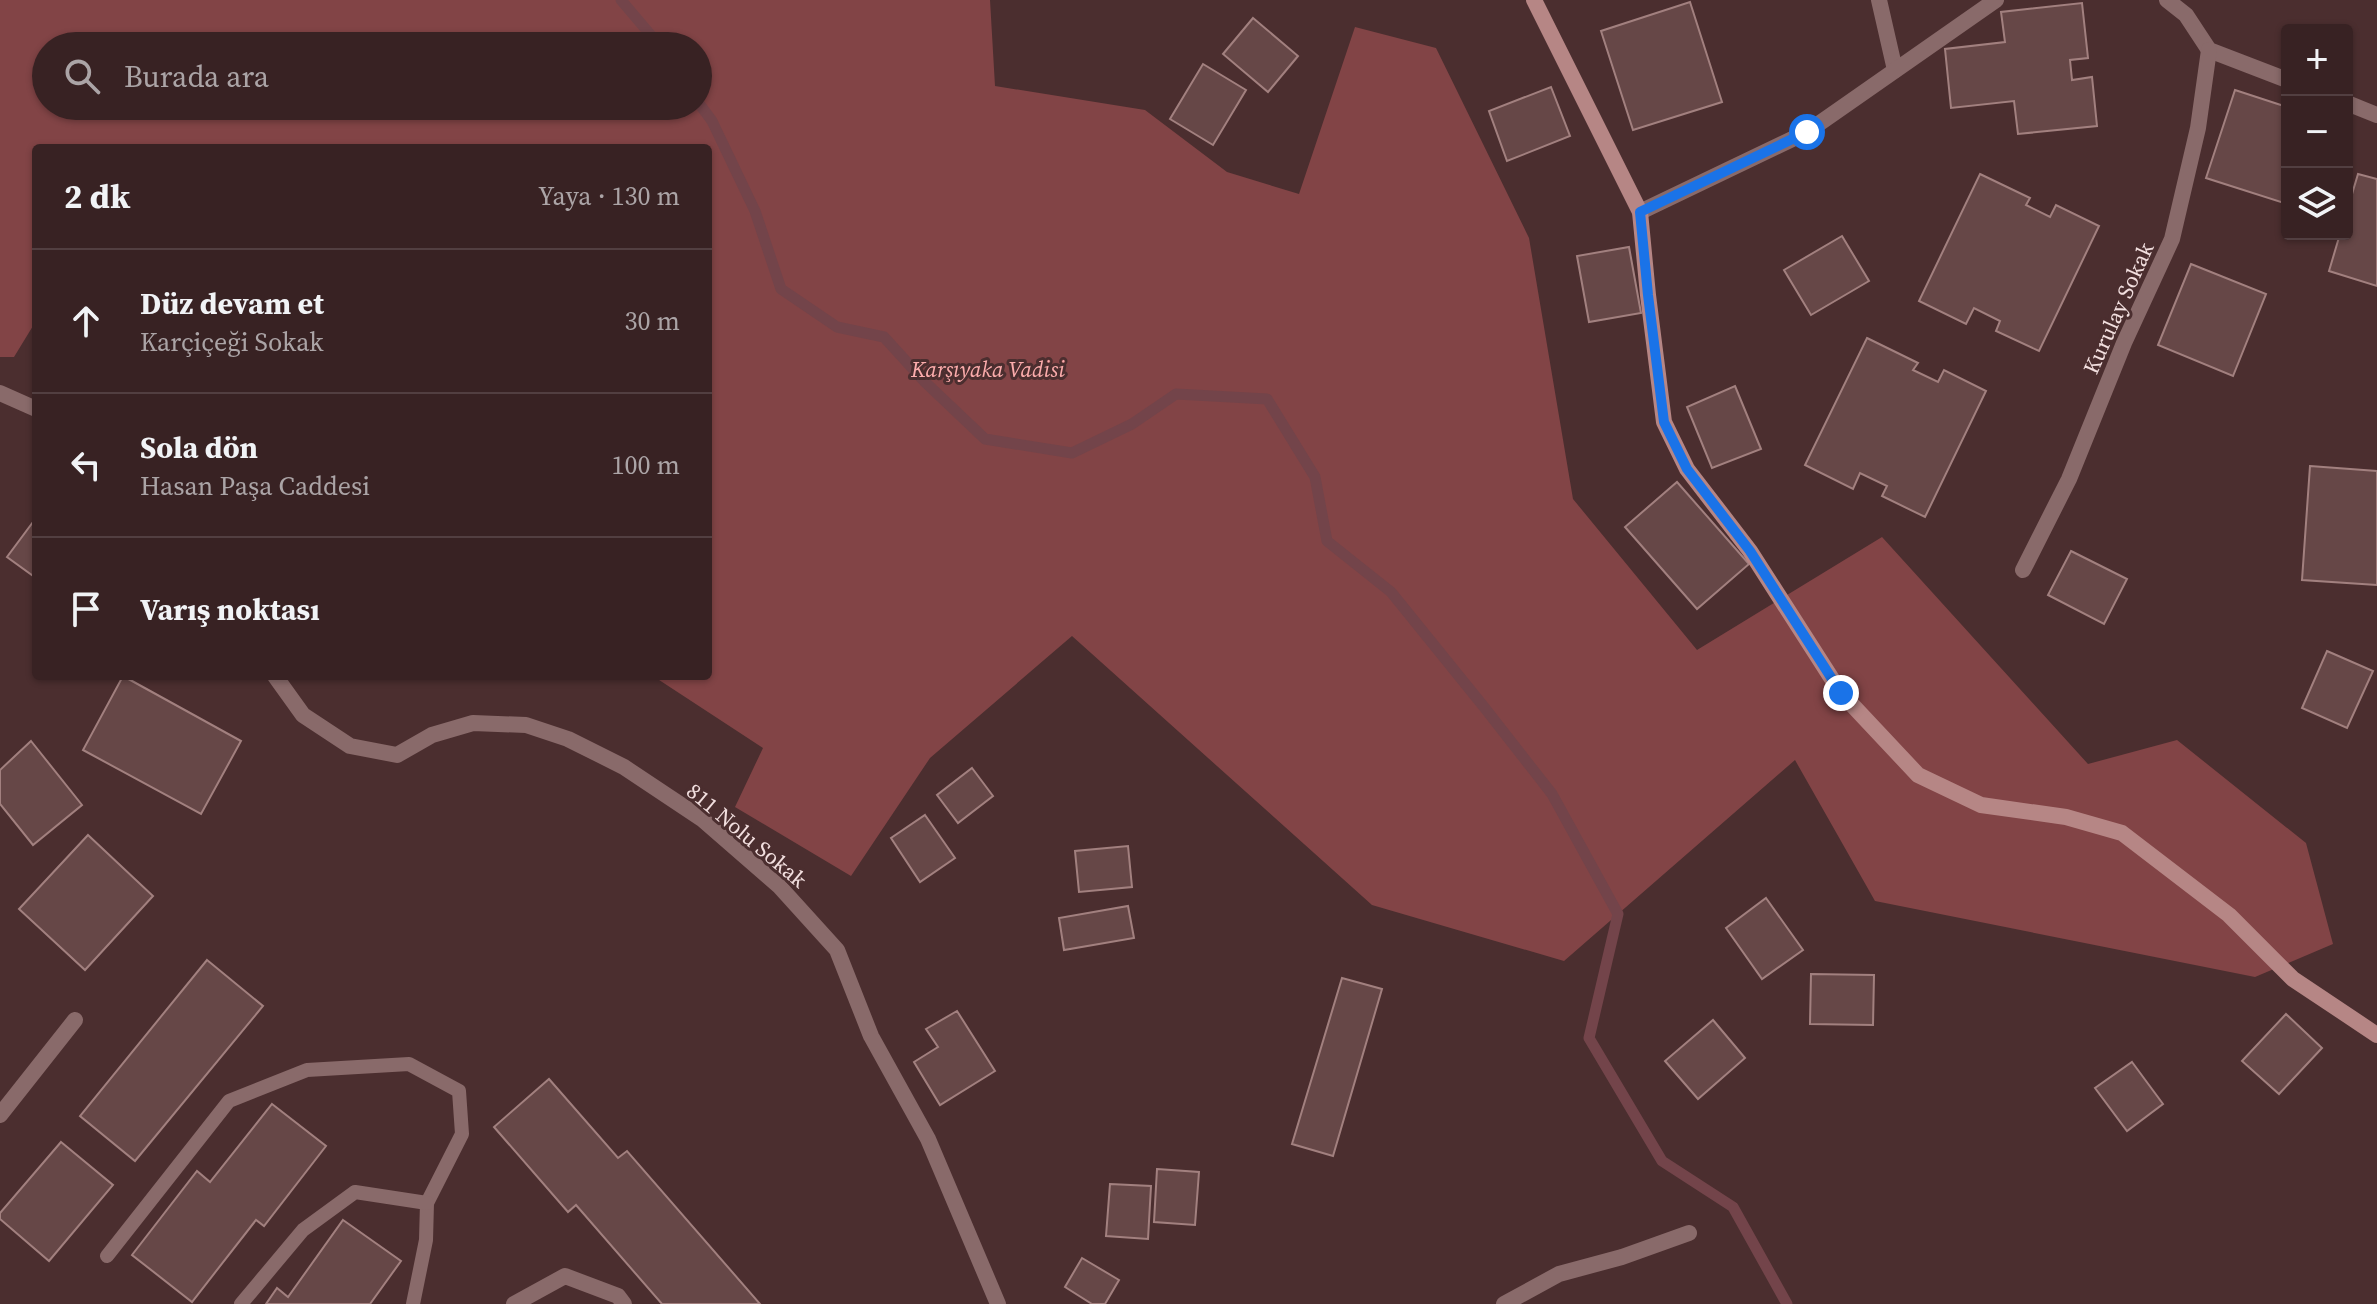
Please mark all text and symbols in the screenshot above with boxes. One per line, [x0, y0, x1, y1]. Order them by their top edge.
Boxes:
map controls [2281, 24, 2353, 240]
button: + [2281, 24, 2353, 96]
search box [32, 32, 712, 120]
icon: search [60, 54, 104, 98]
text: Burada ara [124, 56, 269, 97]
button: − [2281, 96, 2353, 168]
route start [1789, 114, 1825, 150]
button: layers [2281, 168, 2353, 240]
text: 2 dk [64, 173, 130, 219]
text: Yaya · 130 m [538, 178, 680, 214]
street label: Kurulay Sokak [2076, 236, 2161, 379]
text: Düz devam et [140, 283, 324, 324]
icon: ahead [64, 299, 108, 343]
text: 30 m [625, 303, 680, 339]
text: Karçiçeği Sokak [140, 324, 324, 360]
park label: Karşıyaka Vadisi [910, 354, 1065, 384]
text: Sola dön [140, 427, 258, 468]
icon: left [64, 443, 108, 487]
text: 100 m [612, 447, 680, 483]
text: Hasan Paşa Caddesi [140, 468, 370, 504]
icon: arrive [64, 587, 108, 631]
text: Varış noktası [140, 589, 320, 630]
route end [1823, 675, 1859, 711]
street label: 811 Nolu Sokak [680, 776, 814, 895]

